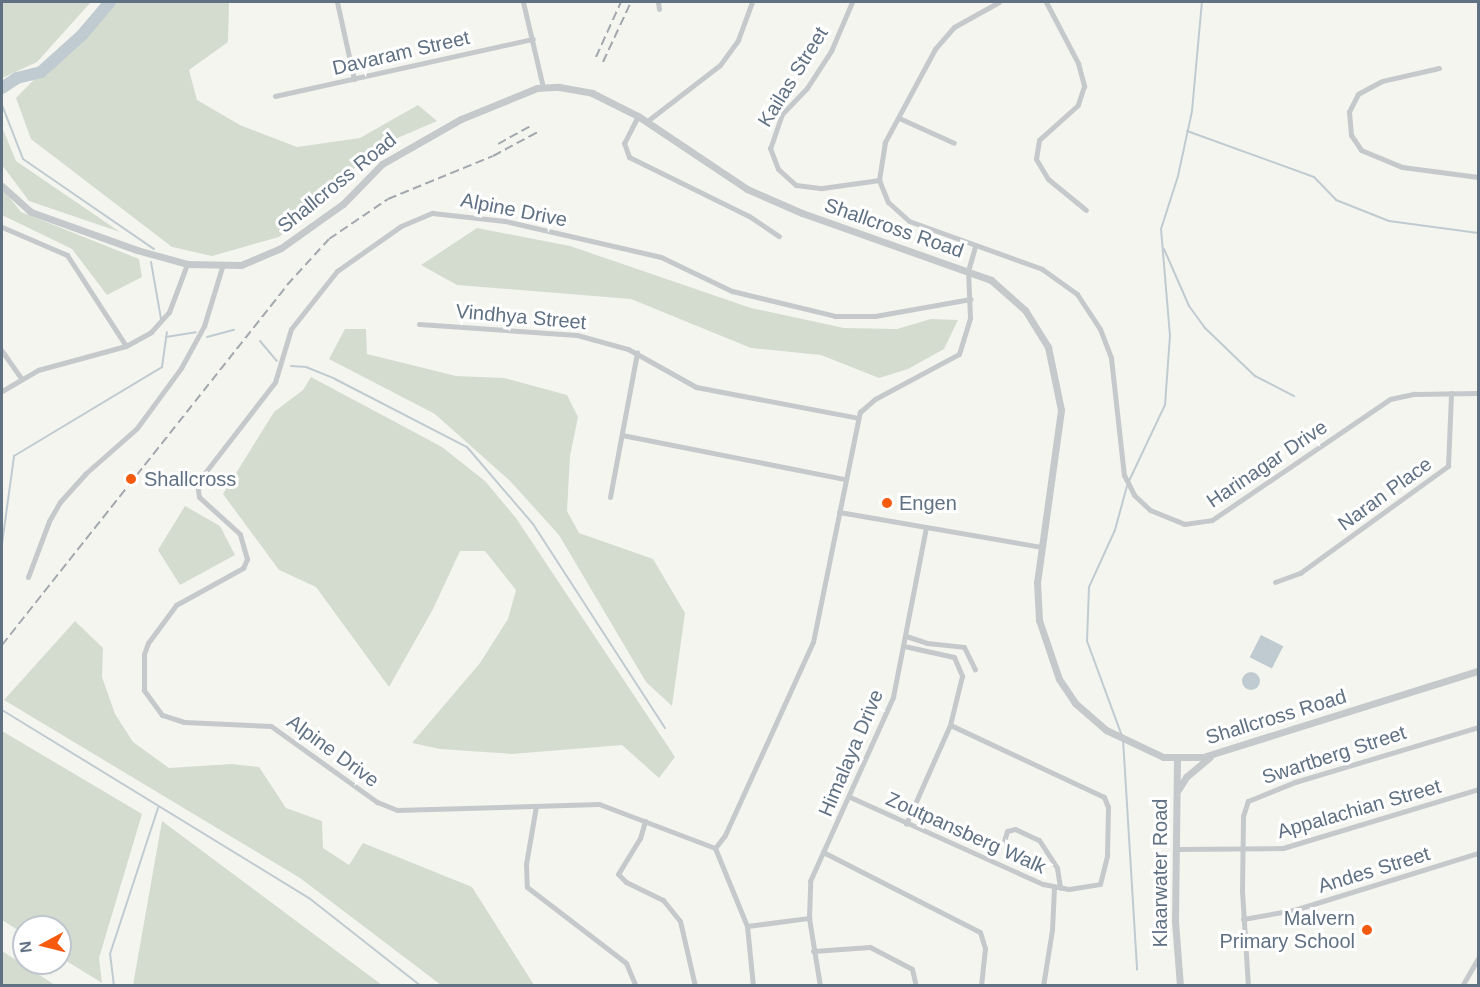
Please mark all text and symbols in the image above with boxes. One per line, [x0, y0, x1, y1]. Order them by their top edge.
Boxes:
street label: Kailas Street [753, 23, 833, 131]
street label: Davaram Street [330, 26, 472, 80]
street label: Shallcross Road [273, 128, 401, 238]
street label: Alpine Drive [459, 188, 569, 232]
street label: Shallcross Road [821, 193, 967, 263]
street label: Vindhya Street [455, 299, 587, 335]
street label: Harinagar Drive [1202, 415, 1332, 513]
street label: Naran Place [1333, 452, 1437, 536]
place label: Shallcross [144, 467, 236, 491]
marker: Shallcross [122, 470, 140, 488]
place label: Engen [899, 491, 957, 515]
marker: Engen [880, 496, 894, 510]
street label: Shallcross Road [1203, 684, 1349, 750]
street label: Himalaya Drive [813, 686, 889, 820]
street label: Alpine Drive [282, 710, 384, 792]
street label: Swartberg Street [1259, 720, 1409, 790]
street label: Appalachian Street [1274, 774, 1444, 844]
street label: Zoutpansberg Walk [882, 787, 1050, 879]
street label: Klaarwater Road [1148, 799, 1172, 947]
street label: Andes Street [1315, 842, 1433, 898]
place label: Malvern Primary School [1219, 906, 1355, 953]
north arrow [12, 915, 72, 975]
marker: Malvern Primary School [1360, 923, 1374, 937]
text: N [16, 940, 35, 954]

